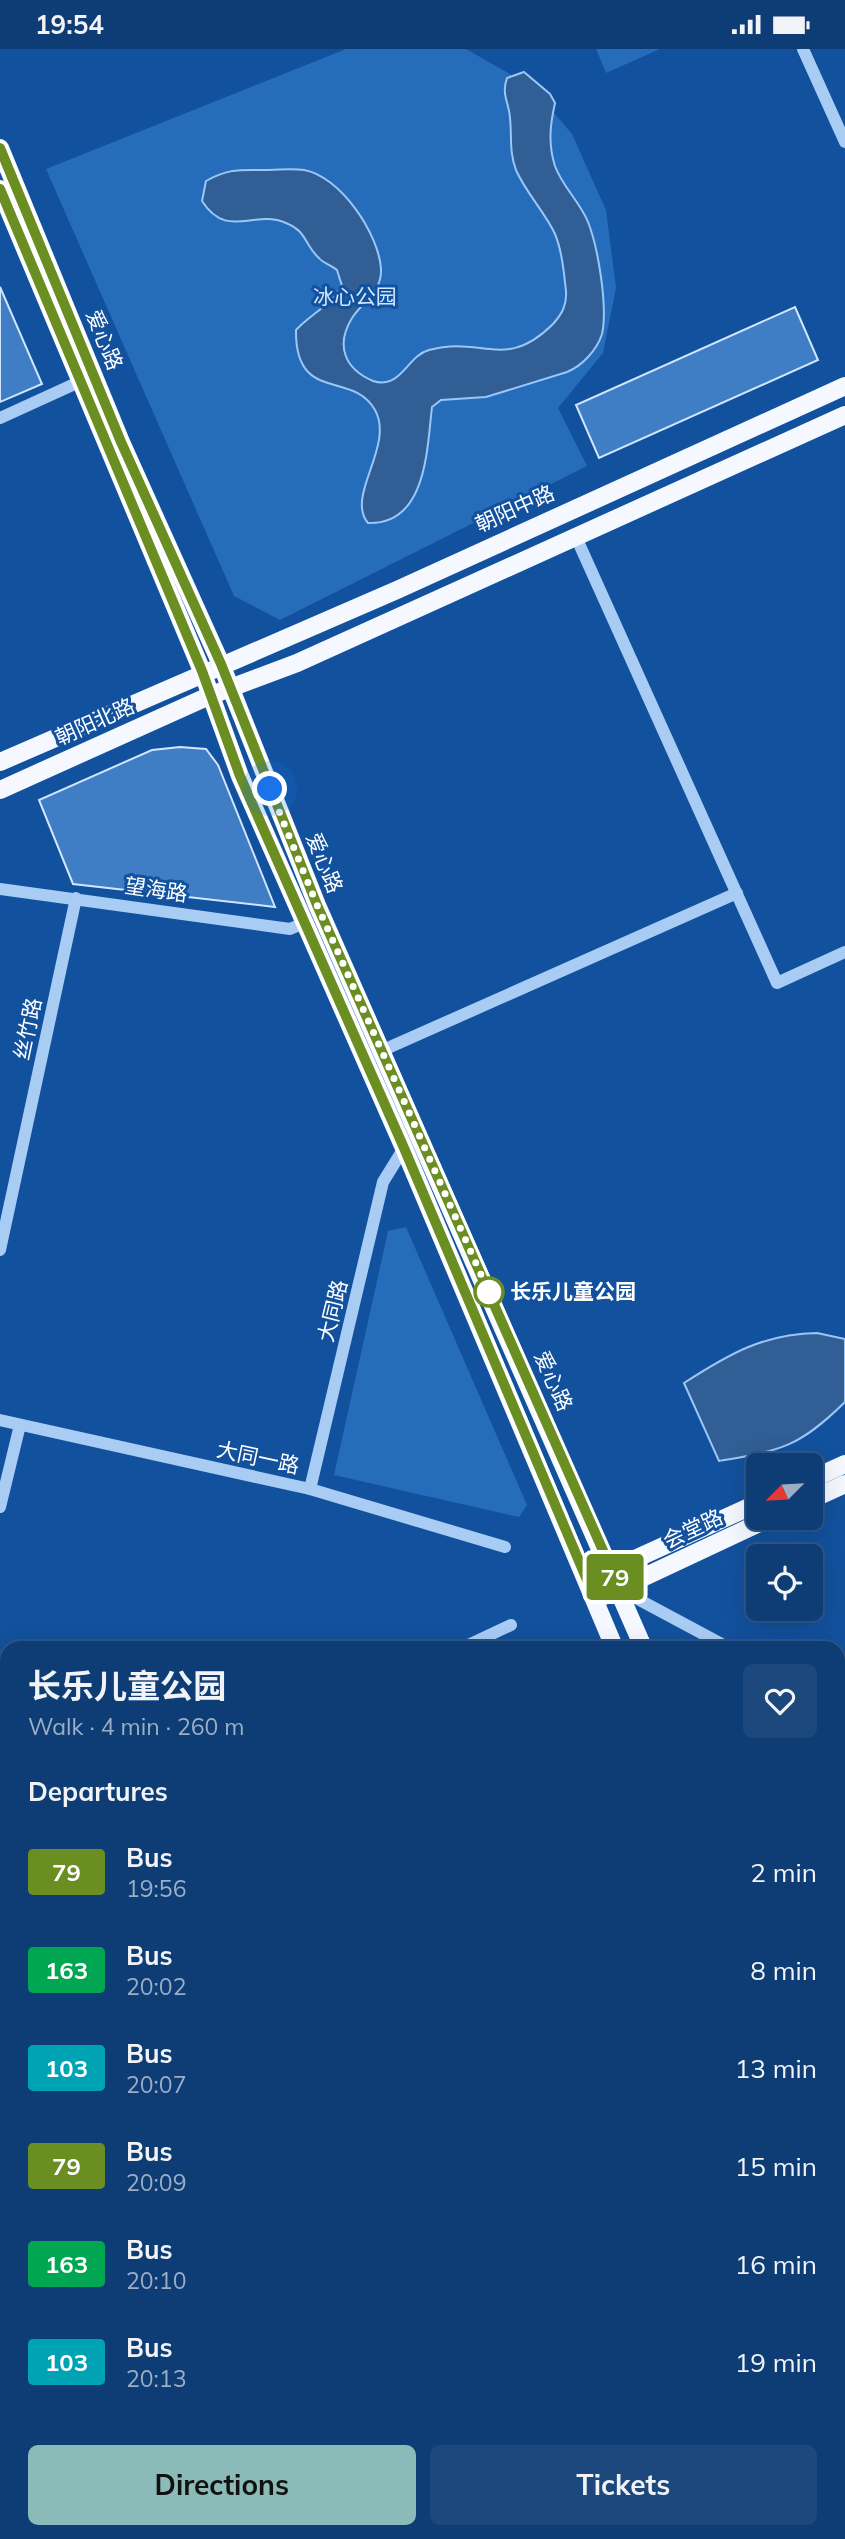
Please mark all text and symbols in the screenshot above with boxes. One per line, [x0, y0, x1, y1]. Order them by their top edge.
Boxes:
text: 19:54 [35, 8, 104, 41]
park label: 冰心公园 [313, 283, 397, 309]
street label: 爱心路 [81, 306, 129, 374]
street label: 朝阳中路 [471, 479, 558, 537]
street label: 朝阳北路 [51, 692, 138, 750]
your location [252, 771, 287, 806]
street label: 爱心路 [301, 829, 349, 897]
street label: 望海路 [123, 872, 189, 906]
street label: 丝竹路 [8, 995, 46, 1062]
street label: 大同路 [312, 1277, 352, 1344]
marker: 长乐儿童公园 [474, 1277, 504, 1307]
place label: 长乐儿童公园 [510, 1278, 636, 1304]
street label: 爱心路 [529, 1347, 579, 1415]
street label: 大同一路 [214, 1436, 302, 1478]
north arrow [746, 1453, 822, 1529]
map controls [746, 1453, 823, 1621]
street label: 会堂路 [659, 1503, 727, 1553]
button: locate [746, 1544, 823, 1621]
line badge: 79 [584, 1554, 646, 1600]
text: 79 [601, 1562, 629, 1592]
button: heart [743, 1664, 817, 1738]
text: 长乐儿童公园 [28, 1665, 226, 1706]
text: Walk · 4 min · 260 m [28, 1712, 245, 1741]
text: Departures [28, 1775, 168, 1808]
text: Bus [126, 1841, 172, 1874]
text: 2 min [750, 1856, 817, 1889]
text: 79 [52, 1857, 81, 1887]
text: 19:56 [126, 1874, 186, 1903]
text: Bus [126, 1939, 172, 1972]
text: 8 min [750, 1954, 817, 1987]
text: 163 [45, 1955, 88, 1985]
text: 20:02 [126, 1972, 186, 2001]
text: Bus [126, 2037, 172, 2070]
text: 13 min [735, 2052, 817, 2085]
text: 103 [45, 2053, 88, 2083]
text: 20:07 [126, 2070, 186, 2099]
text: Bus [126, 2135, 172, 2168]
text: 15 min [735, 2150, 817, 2183]
text: 79 [52, 2151, 81, 2181]
text: 20:09 [126, 2168, 186, 2197]
text: Bus [126, 2233, 172, 2266]
text: 16 min [735, 2248, 817, 2281]
text: 163 [45, 2249, 88, 2279]
text: 20:10 [126, 2266, 186, 2295]
text: Bus [126, 2331, 172, 2364]
text: 19 min [735, 2346, 817, 2379]
text: 103 [45, 2347, 88, 2377]
text: 20:13 [126, 2364, 186, 2393]
button: Directions [28, 2445, 416, 2525]
button: Tickets [430, 2445, 817, 2525]

